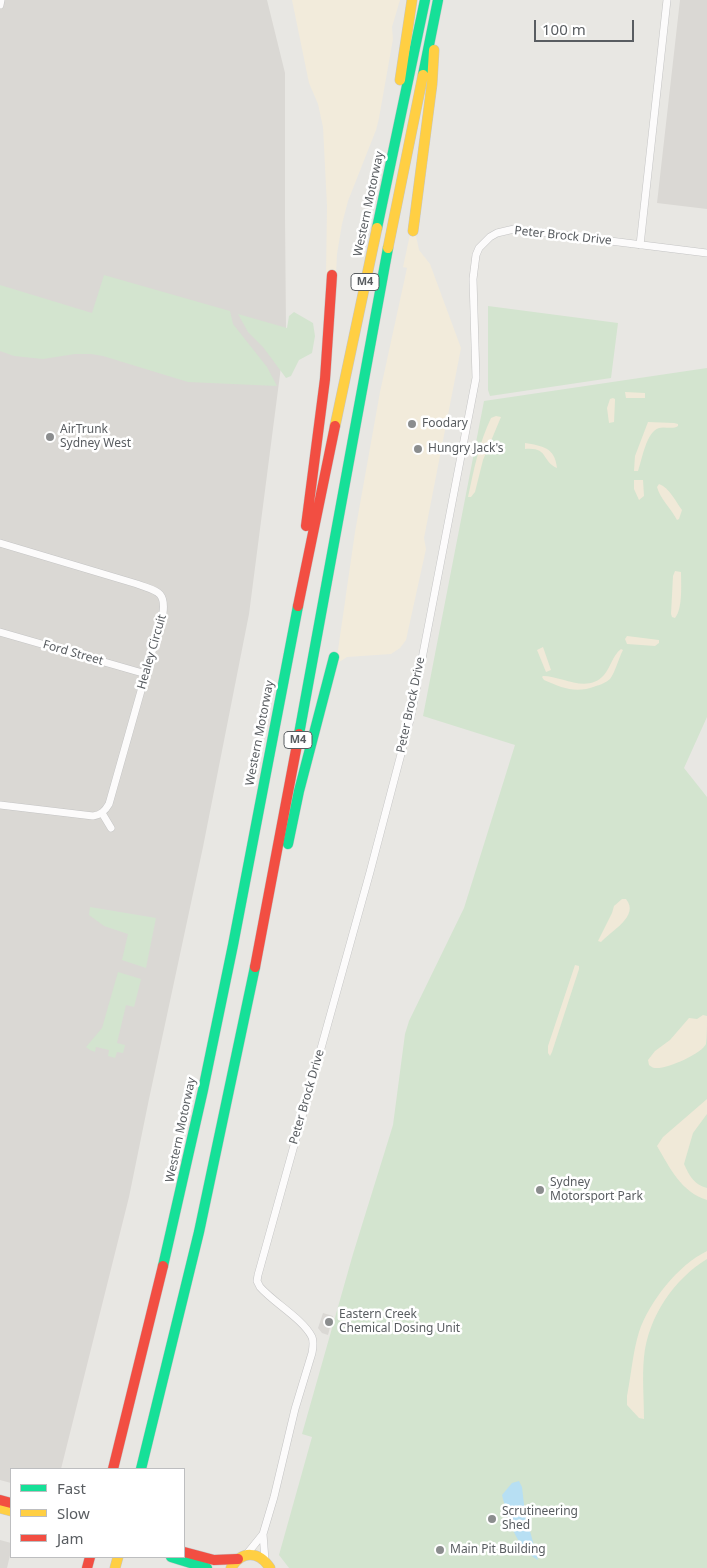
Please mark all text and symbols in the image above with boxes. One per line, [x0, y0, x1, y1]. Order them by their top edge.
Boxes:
scale bar [537, 10, 637, 42]
text: 100 m [542, 19, 586, 39]
street label: Western Motorway [351, 150, 387, 258]
street label: Peter Brock Drive [514, 224, 612, 248]
road number: M4 [351, 274, 379, 290]
place label: Foodary [422, 417, 468, 431]
marker: Foodary [406, 418, 418, 430]
place label: AirTrunk Sydney West [60, 423, 131, 451]
marker: AirTrunk Sydney West [44, 431, 56, 443]
place label: Hungry Jack's [428, 442, 504, 456]
marker: Hungry Jack's [412, 443, 424, 455]
street label: Healey Circuit [134, 613, 170, 691]
street label: Ford Street [41, 638, 105, 668]
street label: Peter Brock Drive [394, 656, 428, 754]
street label: Western Motorway [243, 679, 277, 787]
road number: M4 [284, 732, 312, 748]
street label: Peter Brock Drive [287, 1048, 327, 1146]
street label: Western Motorway [163, 1076, 199, 1184]
place label: Sydney Motorsport Park [550, 1176, 643, 1204]
marker: Sydney Motorsport Park [534, 1184, 546, 1196]
place label: Eastern Creek Chemical Dosing Unit [339, 1308, 460, 1336]
marker: Eastern Creek Chemical Dosing Unit [323, 1316, 335, 1328]
legend [10, 1468, 185, 1558]
text: Fast [57, 1478, 86, 1498]
text: Slow [57, 1503, 90, 1523]
place label: Scrutineering Shed [502, 1505, 578, 1533]
marker: Scrutineering Shed [486, 1513, 498, 1525]
text: Jam [57, 1528, 84, 1548]
place label: Main Pit Building [450, 1543, 546, 1557]
marker: Main Pit Building [434, 1544, 446, 1556]

